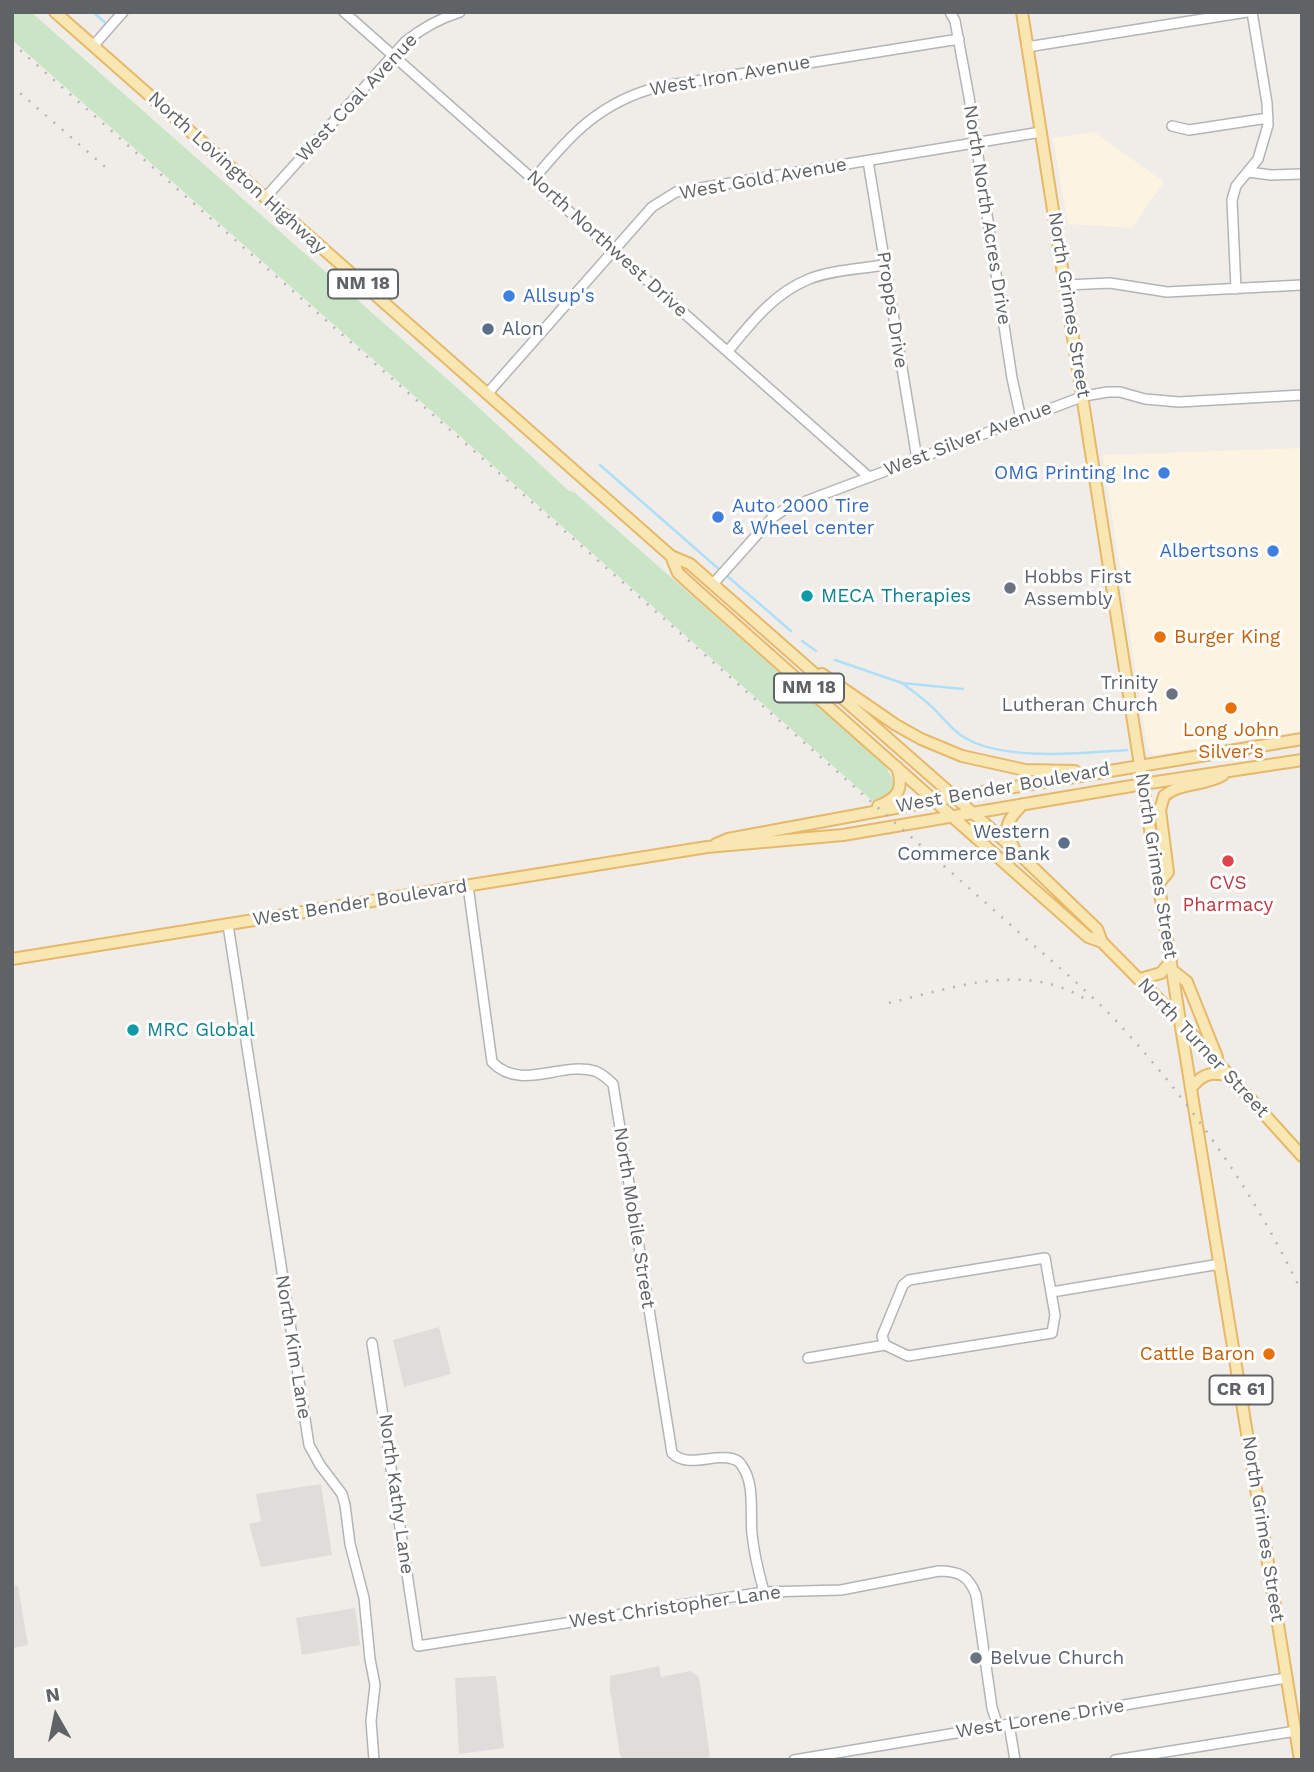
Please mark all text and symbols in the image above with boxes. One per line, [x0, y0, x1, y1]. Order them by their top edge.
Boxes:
street label: West Coal Avenue [291, 29, 423, 167]
street label: West Iron Avenue [648, 51, 812, 101]
street label: North Lovington Highway [143, 87, 331, 259]
street label: North North Acres Drive [958, 103, 1016, 327]
street label: West Gold Avenue [678, 153, 848, 205]
street label: North Northwest Drive [522, 166, 692, 322]
street label: North Grimes Street [1043, 210, 1095, 400]
street label: Propps Drive [872, 250, 912, 370]
road number: NM 18 [328, 270, 398, 298]
place label: Allsup's [523, 285, 595, 307]
marker: Allsup's [501, 288, 517, 304]
place label: Alon [502, 318, 544, 340]
marker: Alon [480, 321, 496, 337]
street label: West Silver Avenue [881, 396, 1055, 482]
place label: OMG Printing Inc [994, 462, 1150, 484]
marker: OMG Printing Inc [1156, 465, 1172, 481]
place label: Auto 2000 Tire & Wheel center [732, 495, 874, 539]
marker: Auto 2000 Tire & Wheel center [710, 509, 726, 525]
place label: Albertsons [1159, 540, 1259, 562]
marker: Albertsons [1265, 543, 1281, 559]
place label: Hobbs First Assembly [1024, 566, 1131, 610]
marker: Hobbs First Assembly [1002, 580, 1018, 596]
place label: MECA Therapies [821, 585, 971, 607]
marker: MECA Therapies [799, 588, 815, 604]
place label: Burger King [1174, 626, 1280, 648]
marker: Burger King [1152, 629, 1168, 645]
place label: Trinity Lutheran Church [1002, 672, 1158, 716]
road number: NM 18 [774, 674, 844, 702]
marker: Trinity Lutheran Church [1164, 686, 1180, 702]
marker: Long John Silver's [1223, 700, 1239, 716]
place label: Long John Silver's [1183, 719, 1279, 763]
street label: West Bender Boulevard [894, 758, 1112, 818]
street label: North Grimes Street [1130, 771, 1182, 961]
place label: Western Commerce Bank [897, 821, 1050, 865]
marker: Western Commerce Bank [1056, 835, 1072, 851]
marker: CVS Pharmacy [1220, 853, 1236, 869]
place label: CVS Pharmacy [1183, 872, 1273, 916]
street label: West Bender Boulevard [251, 875, 469, 931]
street label: North Turner Street [1132, 974, 1274, 1122]
place label: MRC Global [147, 1019, 255, 1041]
marker: MRC Global [125, 1022, 141, 1038]
street label: North Mobile Street [608, 1126, 660, 1310]
street label: North Kim Lane [270, 1273, 316, 1421]
place label: Cattle Baron [1140, 1343, 1255, 1365]
marker: Cattle Baron [1261, 1346, 1277, 1362]
road number: CR 61 [1210, 1376, 1272, 1405]
street label: North Kathy Lane [373, 1412, 419, 1576]
street label: North Grimes Street [1237, 1434, 1289, 1624]
street label: West Christopher Lane [568, 1581, 782, 1633]
place label: Belvue Church [990, 1647, 1124, 1669]
marker: Belvue Church [968, 1650, 984, 1666]
north arrow [21, 1681, 91, 1751]
text: N [44, 1682, 61, 1707]
street label: West Lorene Drive [954, 1694, 1126, 1744]

